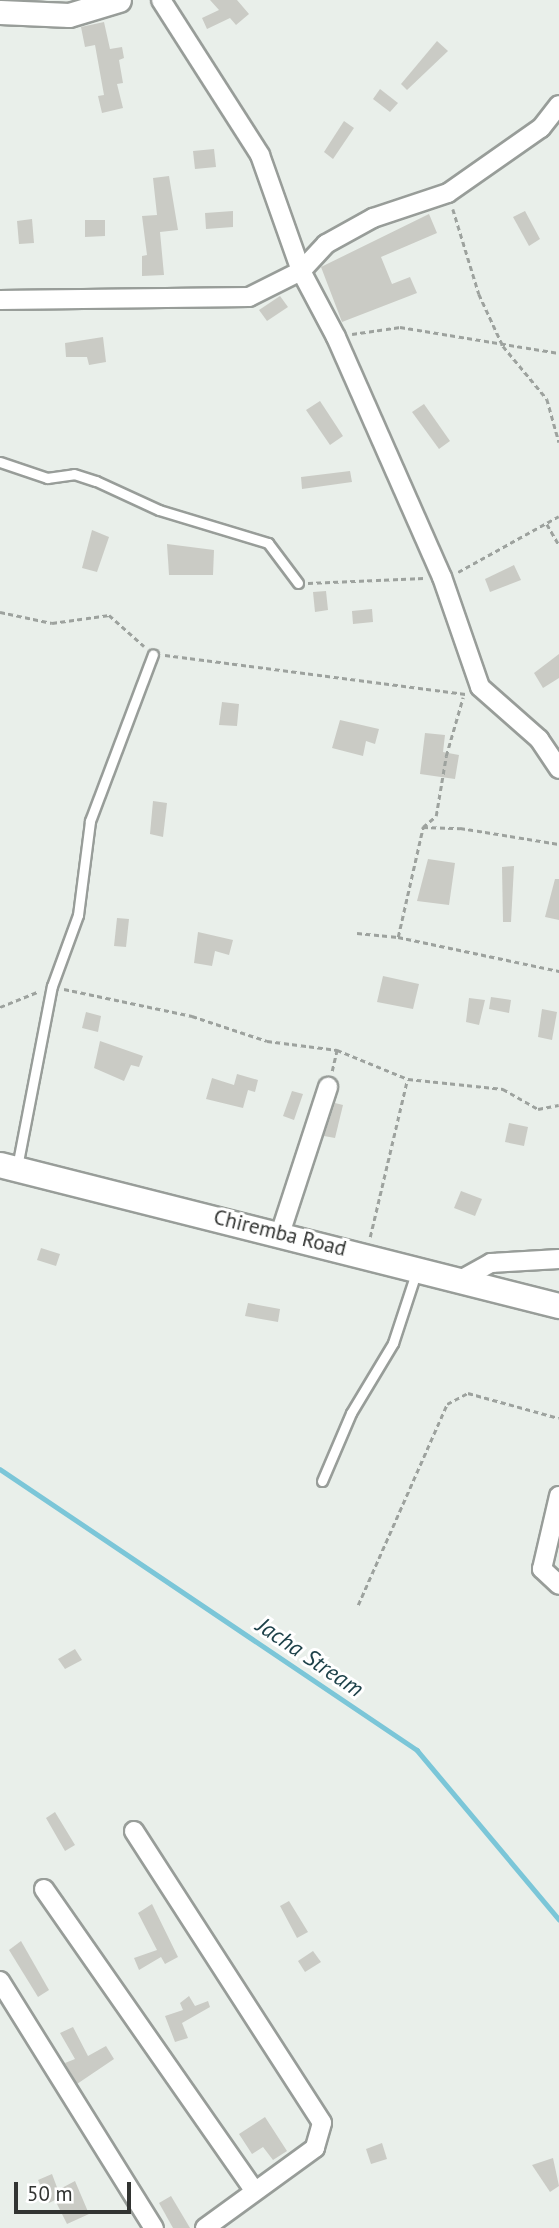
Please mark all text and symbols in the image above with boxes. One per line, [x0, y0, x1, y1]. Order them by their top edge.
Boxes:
street label: Chiremba Road [211, 1204, 349, 1262]
water label: Jacha Stream [252, 1611, 368, 1703]
scale bar [18, 2168, 135, 2212]
text: 50 m [27, 2180, 73, 2207]

